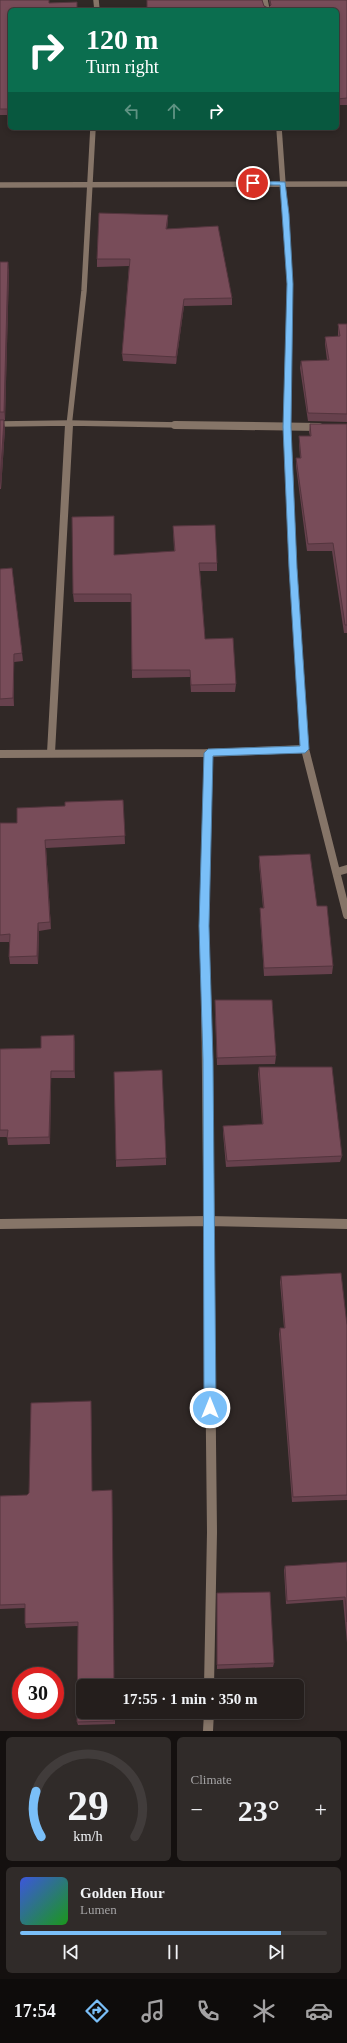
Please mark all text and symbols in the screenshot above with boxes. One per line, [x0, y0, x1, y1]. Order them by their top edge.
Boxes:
icon: right [20, 24, 72, 76]
text: 120 m [86, 24, 158, 55]
text: Turn right [86, 57, 159, 77]
icon: left [121, 100, 143, 122]
icon: ahead [163, 100, 185, 122]
icon: right [205, 100, 227, 122]
pin [236, 166, 270, 200]
icon: arrive [242, 172, 264, 194]
position arrow [189, 1387, 231, 1429]
speed limit sign: 30 [12, 1667, 64, 1719]
text: 17:55 · 1 min · 350 m [123, 1691, 258, 1707]
text: Climate [191, 1772, 232, 1787]
text: 29 [67, 1783, 109, 1829]
text: 23° [238, 1794, 280, 1827]
text: − [191, 1797, 203, 1822]
text: + [315, 1797, 327, 1822]
text: km/h [74, 1828, 103, 1844]
text: Golden Hour [80, 1885, 165, 1901]
text: Lumen [80, 1902, 117, 1917]
icon: previous [60, 1941, 82, 1963]
icon: pause [162, 1941, 184, 1963]
icon: next [265, 1941, 287, 1963]
icon: directions [83, 1997, 111, 2025]
icon: music [139, 1997, 167, 2025]
icon: phone [194, 1997, 222, 2025]
icon: climate [250, 1997, 278, 2025]
icon: car [305, 1997, 333, 2025]
text: 17:54 [14, 2001, 56, 2021]

